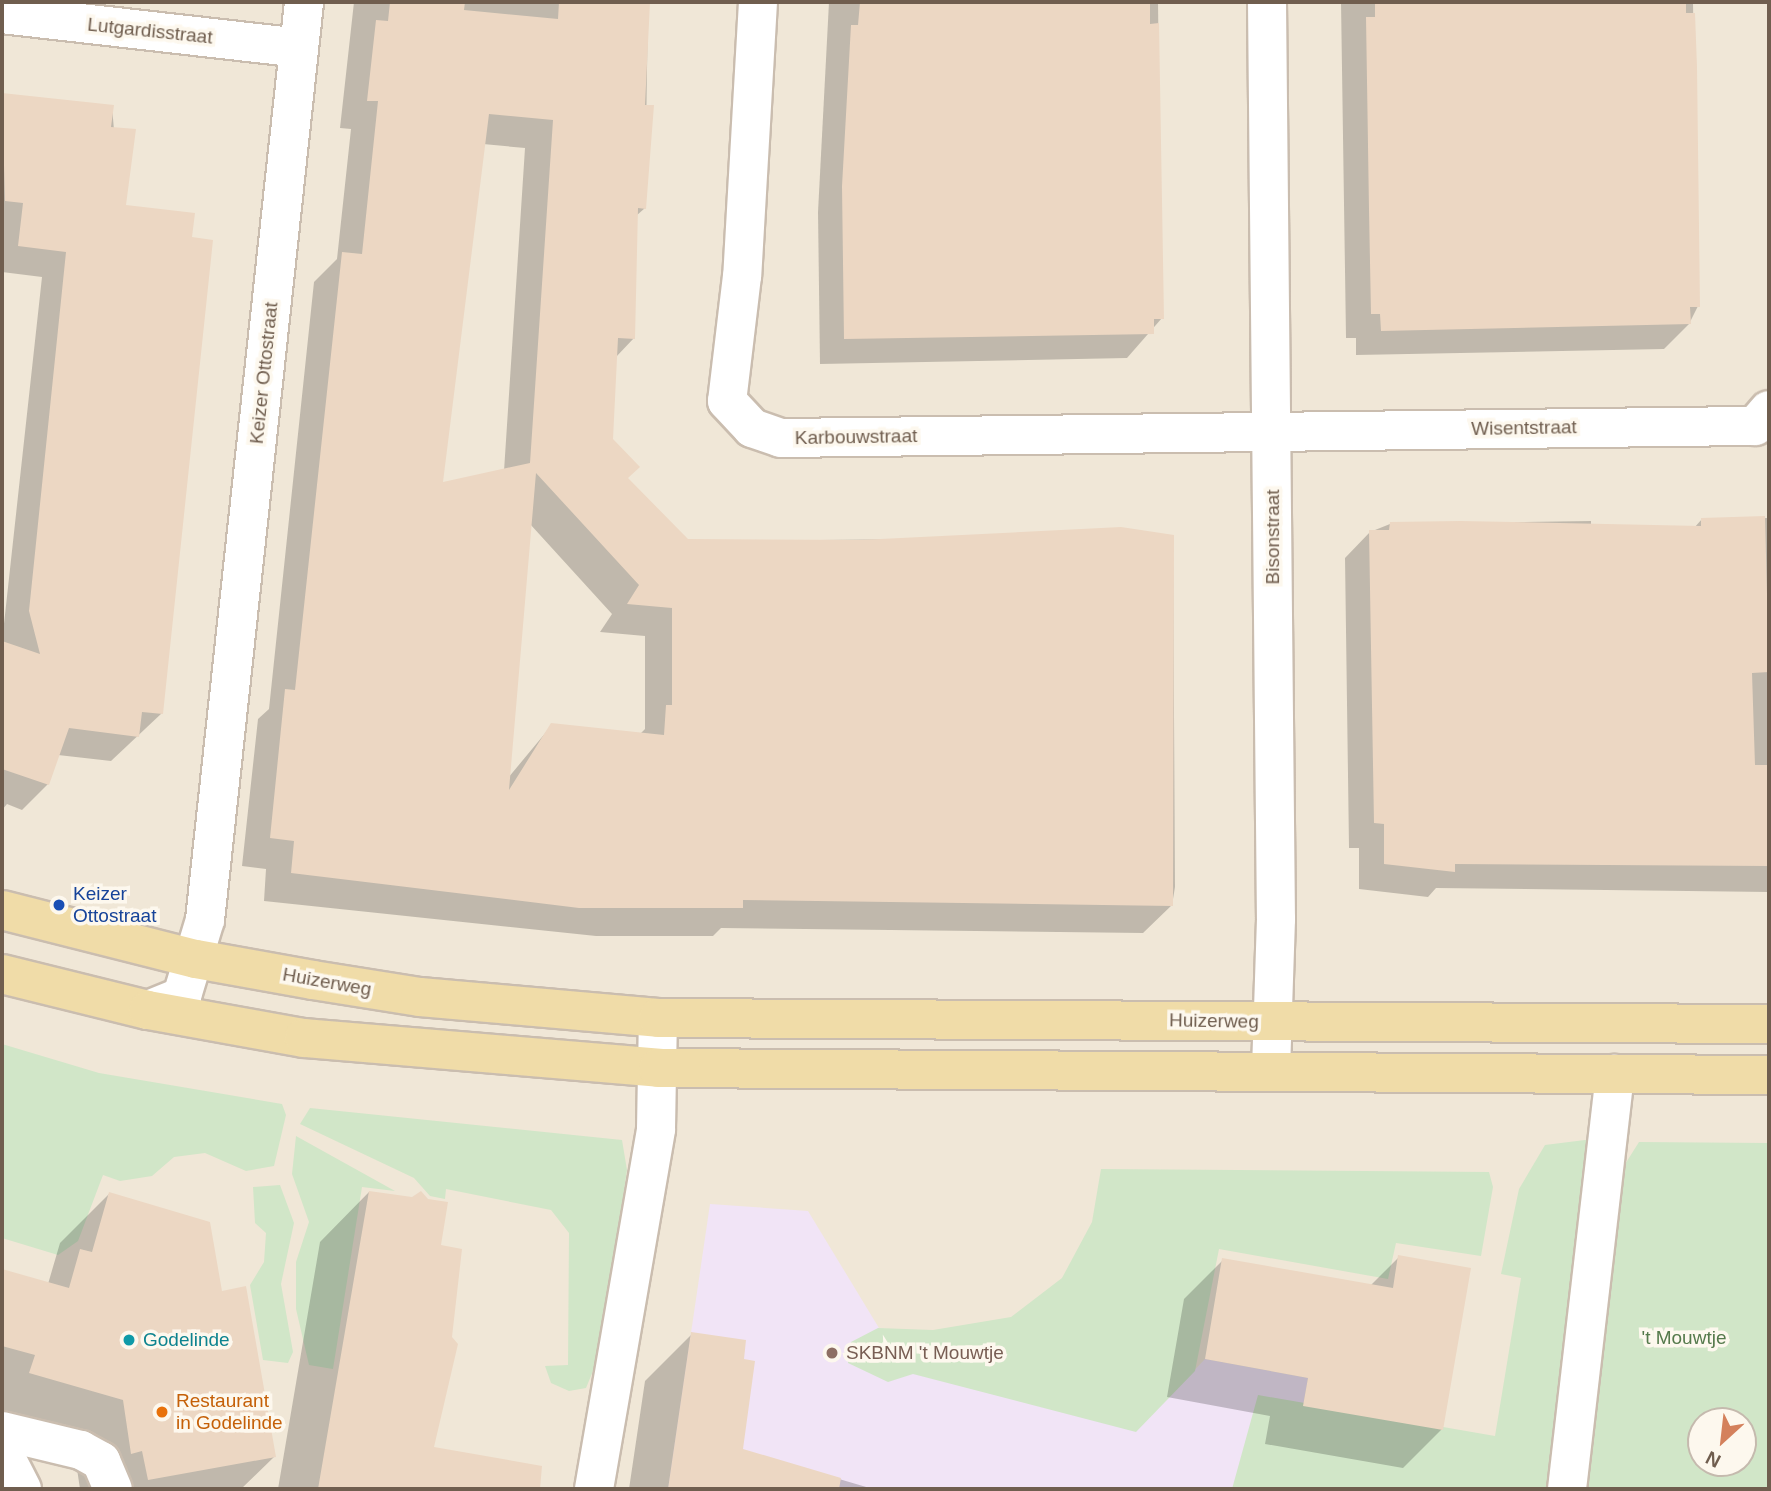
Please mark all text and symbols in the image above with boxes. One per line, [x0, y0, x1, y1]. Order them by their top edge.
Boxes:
street label: Lutgardisstraat [86, 13, 214, 49]
street label: Keizer Ottostraat [245, 301, 283, 445]
street label: Wisentstraat [1471, 416, 1577, 440]
street label: Karbouwstraat [795, 425, 917, 449]
street label: Bisonstraat [1262, 489, 1284, 585]
place label: Keizer Ottostraat [73, 883, 156, 927]
marker: Keizer Ottostraat [51, 897, 67, 913]
street label: Huizerweg [281, 963, 373, 1001]
street label: Huizerweg [1169, 1009, 1259, 1033]
park label: 't Mouwtje [1642, 1327, 1726, 1349]
place label: Godelinde [143, 1329, 230, 1351]
marker: Godelinde [121, 1332, 137, 1348]
place label: SKBNM 't Mouwtje [846, 1342, 1004, 1364]
marker: SKBNM 't Mouwtje [824, 1345, 840, 1361]
place label: Restaurant in Godelinde [176, 1390, 283, 1434]
marker: Restaurant in Godelinde [154, 1404, 170, 1420]
north arrow [1687, 1407, 1757, 1477]
text: N [1702, 1447, 1724, 1472]

